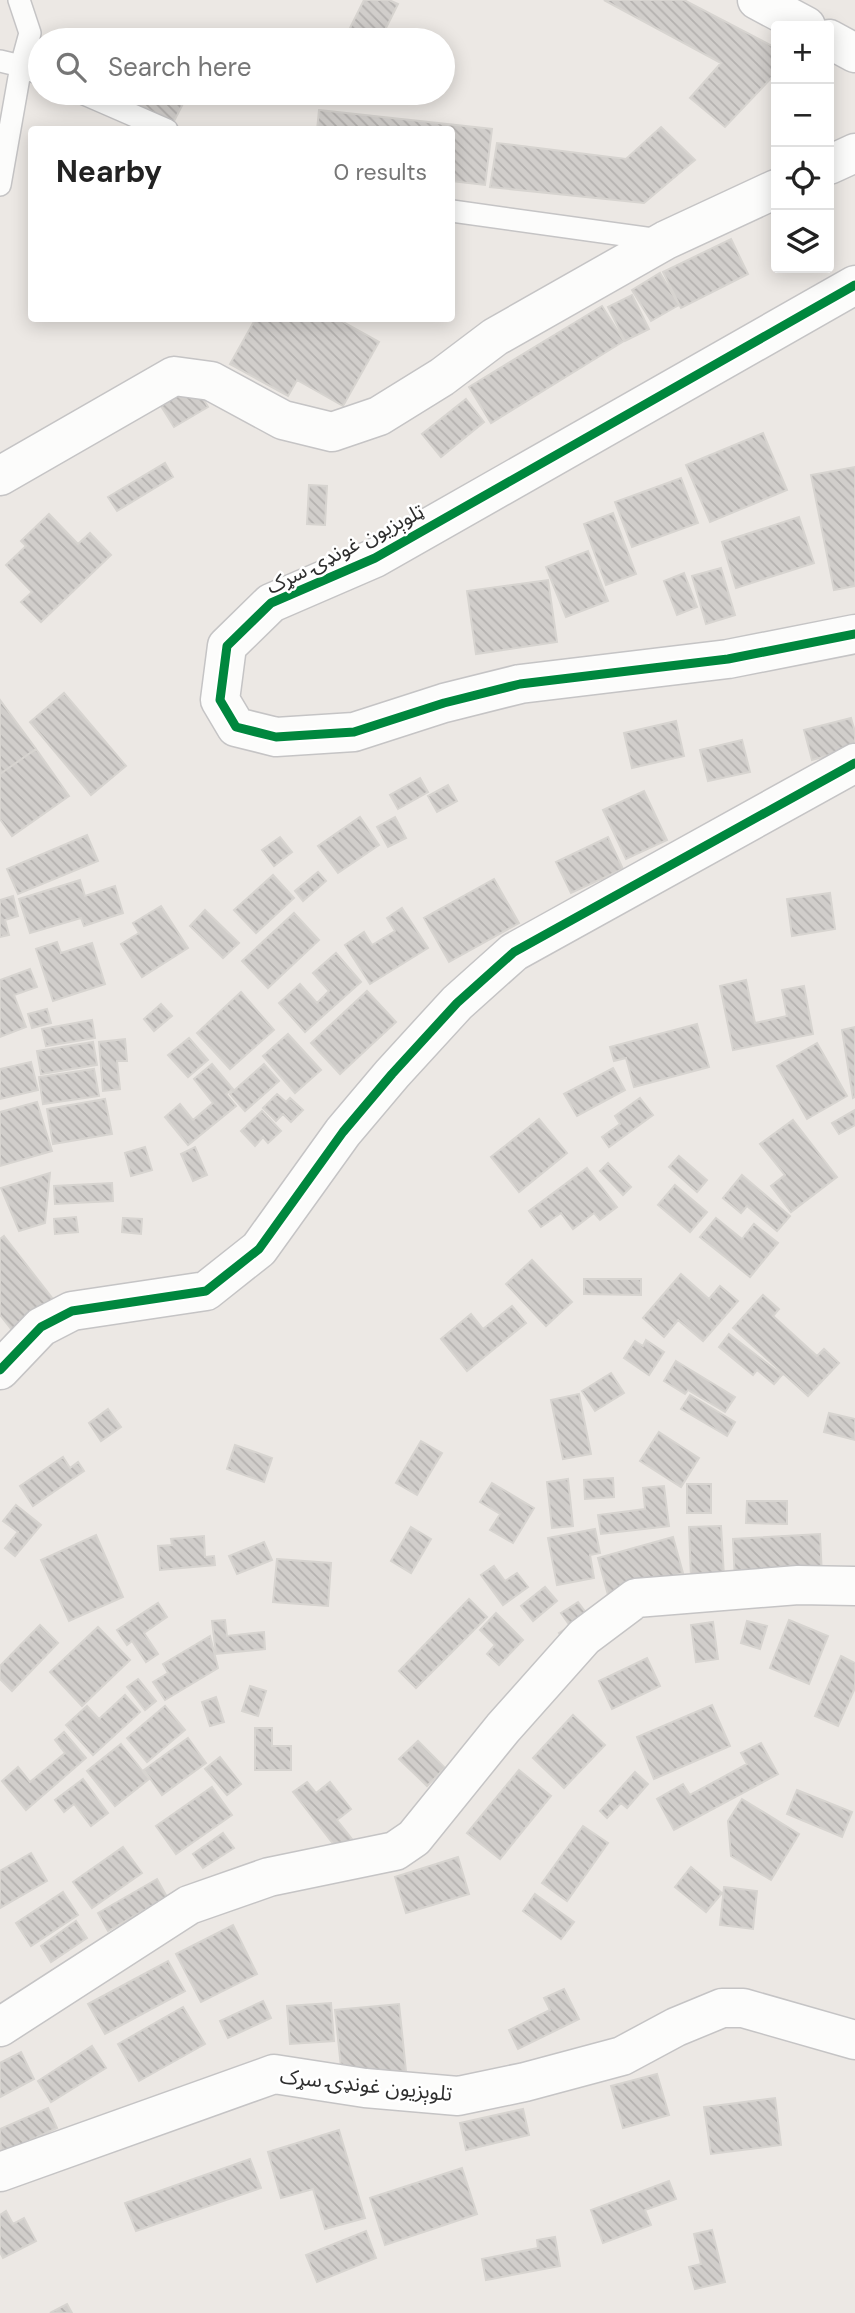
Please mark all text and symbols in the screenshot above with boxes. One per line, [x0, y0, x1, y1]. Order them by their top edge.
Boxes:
map controls [771, 21, 834, 273]
button: + [771, 21, 834, 84]
search box [28, 28, 455, 105]
icon: search [52, 48, 90, 86]
text: Search here [108, 50, 251, 84]
button: − [771, 84, 834, 147]
button: locate [771, 147, 834, 210]
text: Nearby [56, 152, 162, 191]
text: 0 results [334, 157, 427, 187]
button: layers [771, 210, 834, 273]
street label: ټلوېزيون غونډۍ سړک [261, 497, 429, 601]
street label: تلوېزيون غونډۍ سړک [278, 2062, 454, 2108]

